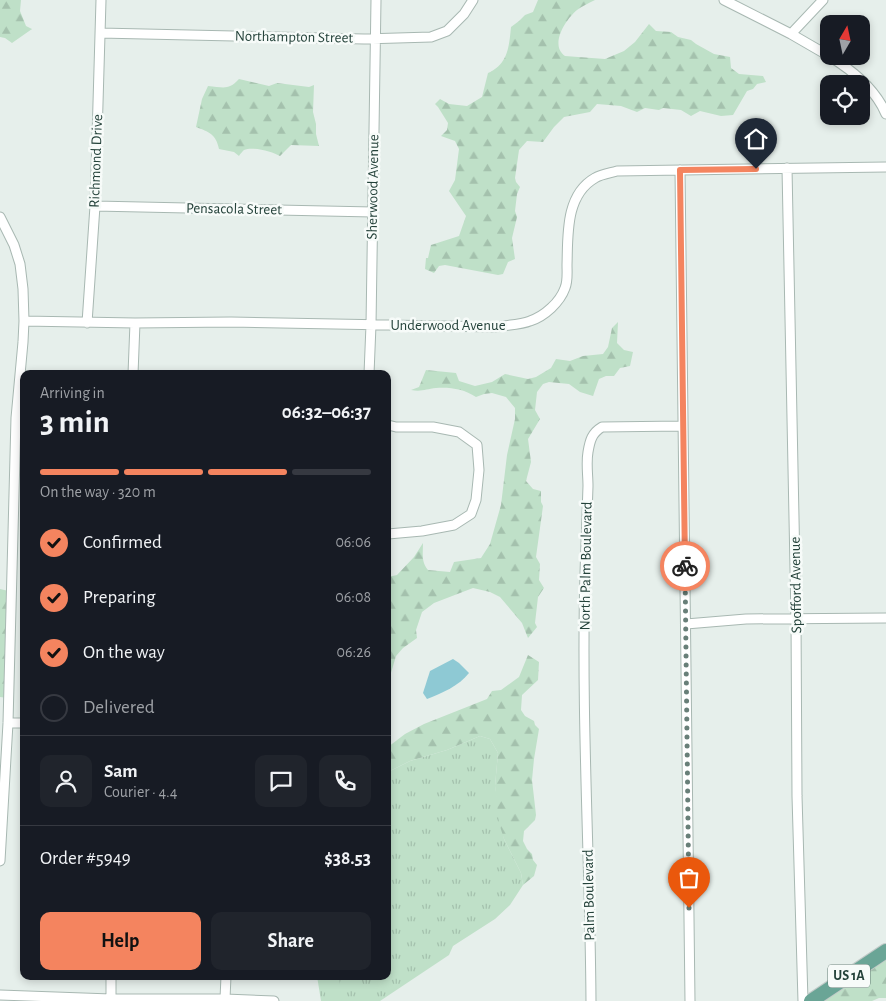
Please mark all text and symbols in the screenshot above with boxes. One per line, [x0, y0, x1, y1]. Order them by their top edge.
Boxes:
north arrow [820, 15, 870, 65]
map controls [820, 15, 870, 125]
street label: Northampton Street [235, 28, 353, 46]
button: locate [820, 75, 870, 125]
street label: Richmond Drive [87, 114, 105, 208]
pin [735, 118, 777, 169]
icon: home [742, 125, 770, 153]
street label: Sherwood Avenue [365, 134, 381, 240]
street label: Pensacola Street [186, 201, 282, 217]
street label: Underwood Avenue [390, 318, 506, 333]
text: Arriving in [40, 385, 105, 401]
text: 06:32–06:37 [282, 403, 371, 422]
text: 3 min [40, 406, 110, 438]
text: On the way · 320 m [40, 484, 156, 500]
street label: North Palm Boulevard [577, 501, 595, 630]
icon: check [40, 529, 68, 557]
text: Confirmed [83, 533, 162, 552]
text: 06:06 [335, 534, 371, 550]
street label: Spofford Avenue [788, 536, 804, 633]
courier [660, 541, 710, 591]
icon: bike [671, 552, 699, 580]
icon: check [40, 584, 68, 612]
text: Preparing [83, 588, 156, 607]
text: 06:08 [335, 589, 371, 605]
icon: check [40, 639, 68, 667]
text: On the way [83, 643, 165, 662]
text: 06:26 [337, 644, 371, 660]
text: Delivered [83, 698, 155, 717]
button: person [40, 755, 92, 807]
button: chat [255, 755, 307, 807]
button: phone [319, 755, 371, 807]
text: Sam [104, 762, 138, 781]
text: Courier · 4.4 [104, 784, 177, 800]
text: Order #5949 [40, 849, 131, 868]
text: $38.53 [324, 849, 371, 868]
street label: Palm Boulevard [581, 849, 597, 941]
pin [668, 857, 710, 908]
icon: bag [675, 864, 703, 892]
button: Help [40, 912, 201, 970]
button: Share [211, 912, 371, 970]
road number: US 1A [828, 964, 870, 988]

